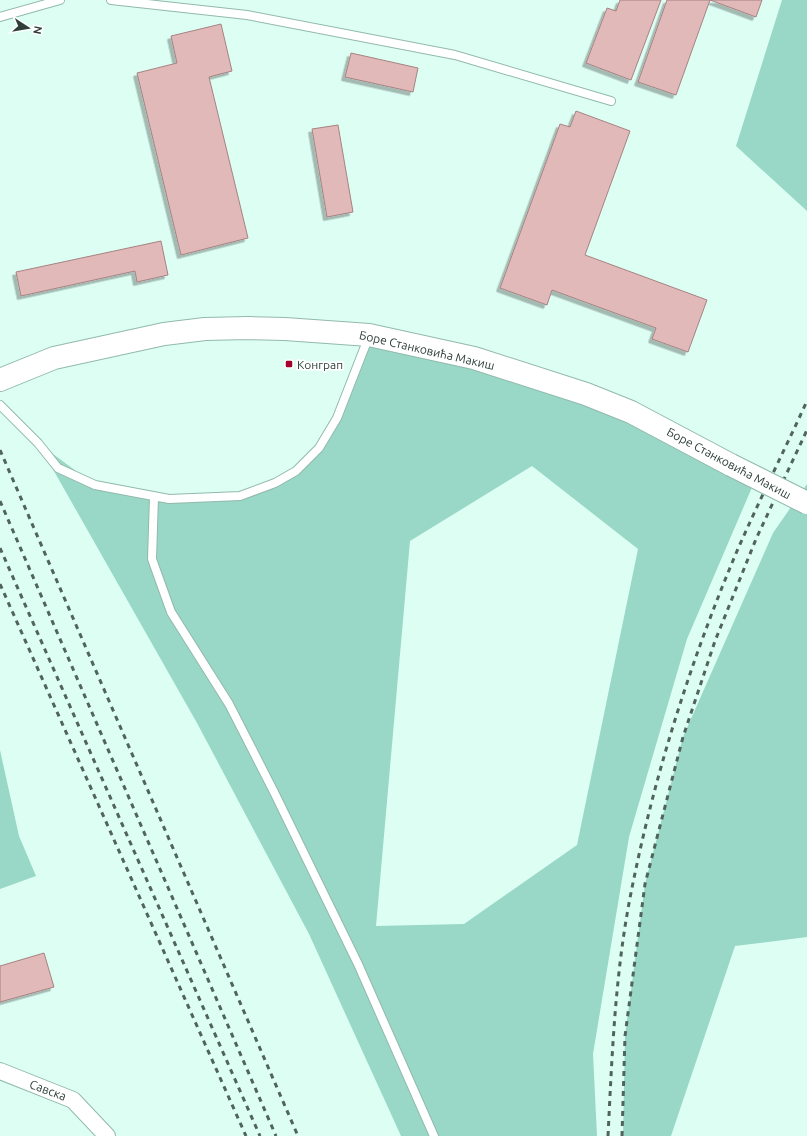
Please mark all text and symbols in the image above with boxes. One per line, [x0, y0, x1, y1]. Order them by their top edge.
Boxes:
north arrow [8, 8, 48, 48]
text: N [31, 25, 45, 35]
street label: Боре Станковића Макиш [358, 328, 496, 372]
place label: Конграп [297, 358, 343, 371]
marker: Конграп [284, 359, 294, 369]
street label: Боре Станковића Макиш [665, 425, 793, 501]
street label: Савска [28, 1077, 68, 1103]

